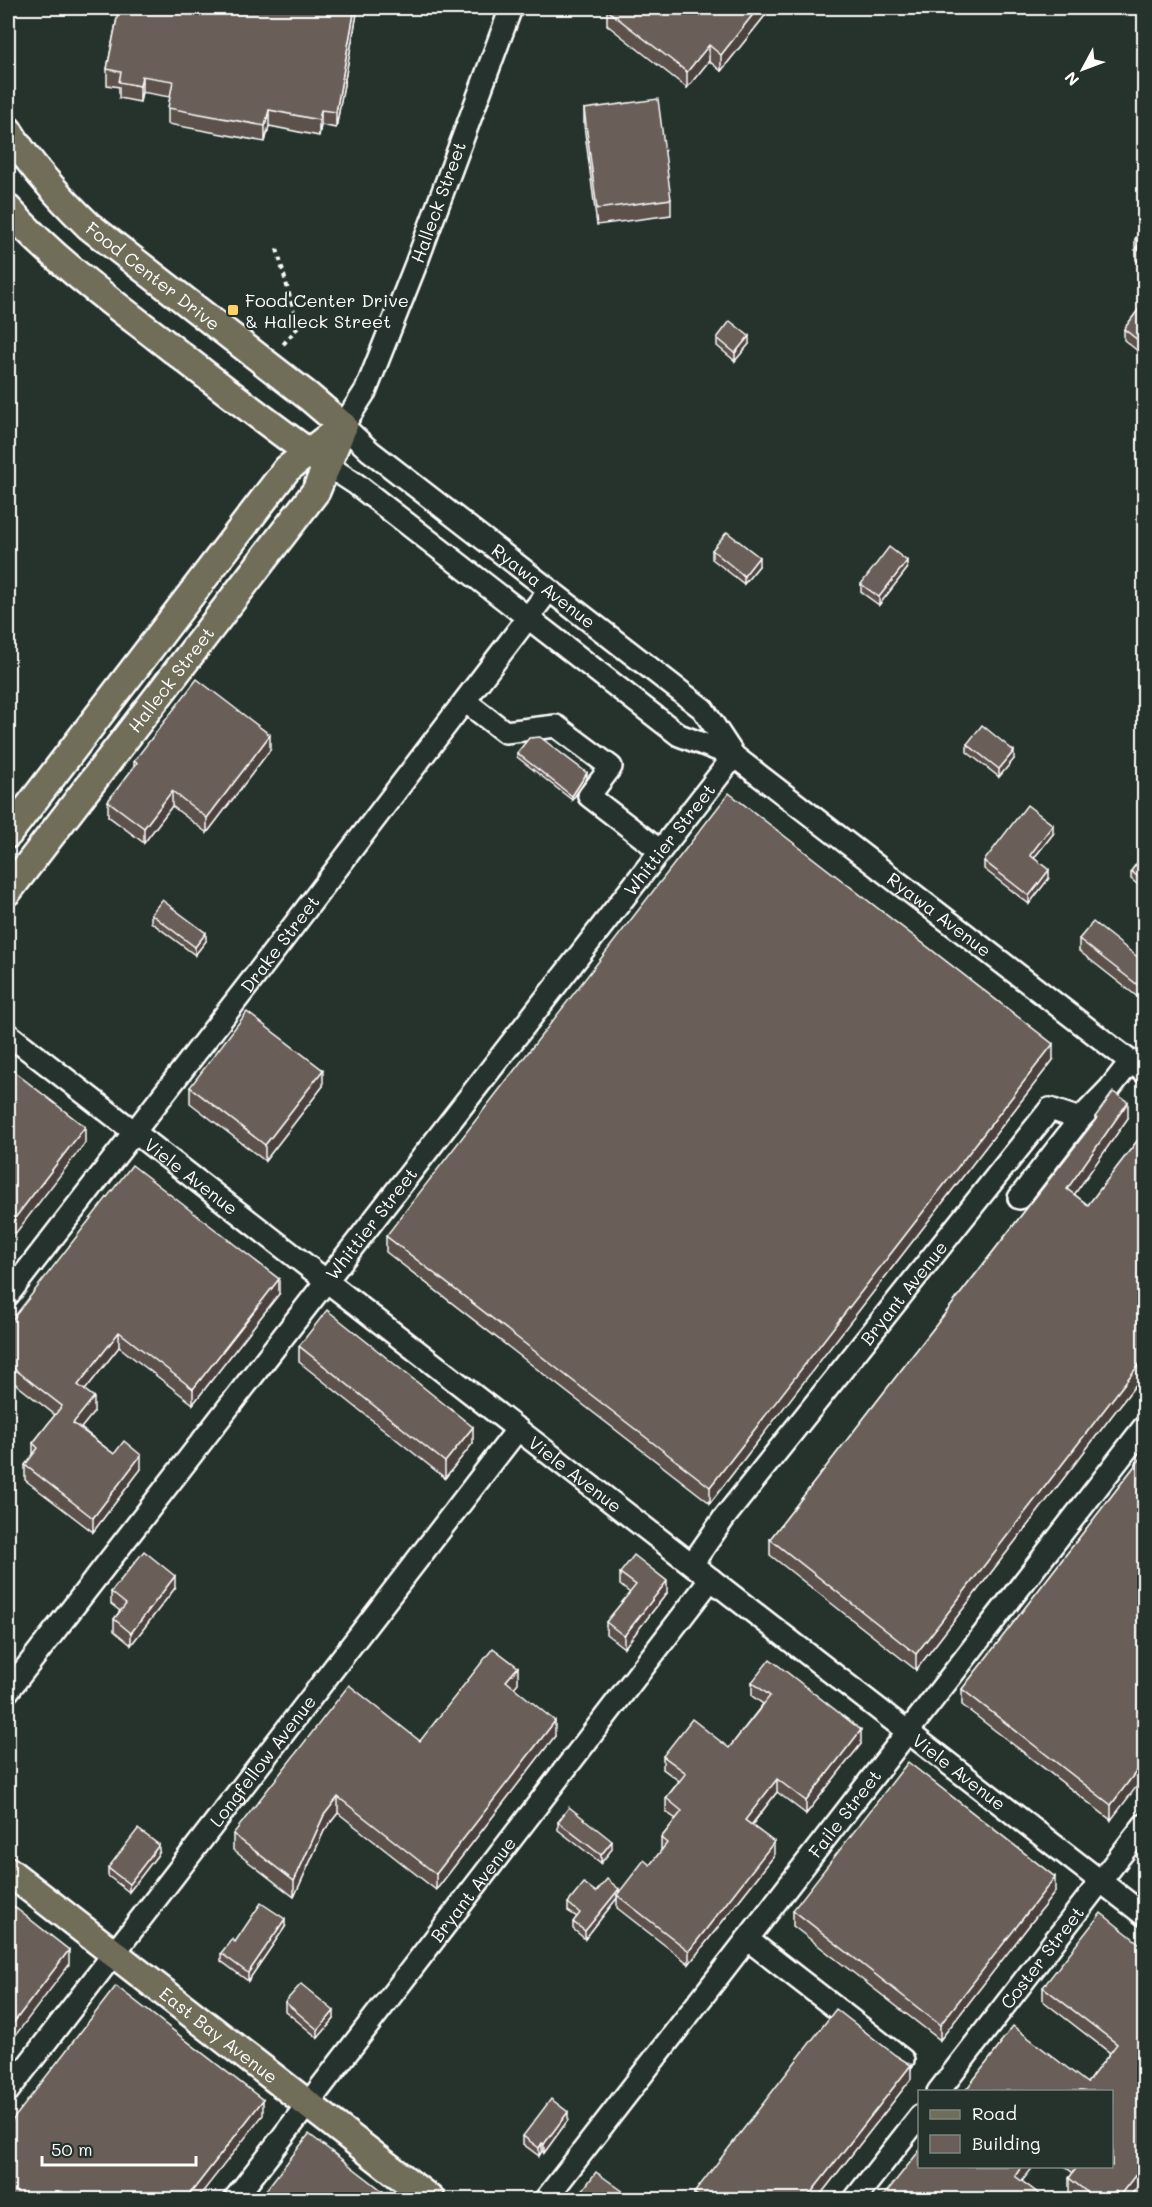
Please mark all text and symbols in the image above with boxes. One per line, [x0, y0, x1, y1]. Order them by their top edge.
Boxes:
north arrow [1053, 39, 1113, 99]
text: N [1059, 68, 1083, 91]
street label: Halleck Street [405, 138, 471, 266]
street label: Food Center Drive [81, 216, 225, 336]
place label: Food Center Drive & Halleck Street [245, 288, 409, 333]
marker: Food Center Drive & Halleck Street [226, 303, 240, 317]
street label: Ryawa Avenue [487, 538, 601, 634]
street label: Halleck Street [122, 622, 219, 737]
street label: Whittier Street [618, 778, 720, 901]
street label: Ryawa Avenue [882, 867, 996, 962]
street label: Drake Street [235, 890, 325, 997]
street label: Viele Avenue [140, 1132, 243, 1220]
street label: Whittier Street [320, 1162, 422, 1285]
street label: Bryant Avenue [855, 1236, 952, 1350]
street label: Viele Avenue [524, 1430, 627, 1518]
street label: Longfellow Avenue [204, 1690, 321, 1832]
street label: Viele Avenue [908, 1728, 1011, 1816]
street label: Faile Street [803, 1764, 886, 1863]
street label: Bryant Avenue [425, 1832, 521, 1947]
street label: Coster Street [995, 1901, 1089, 2014]
street label: East Bay Avenue [155, 1981, 283, 2089]
legend [918, 2090, 1113, 2168]
text: Road [972, 2101, 1017, 2125]
scale bar [42, 2129, 196, 2167]
text: Building [972, 2131, 1040, 2155]
text: 50 m [51, 2137, 93, 2161]

